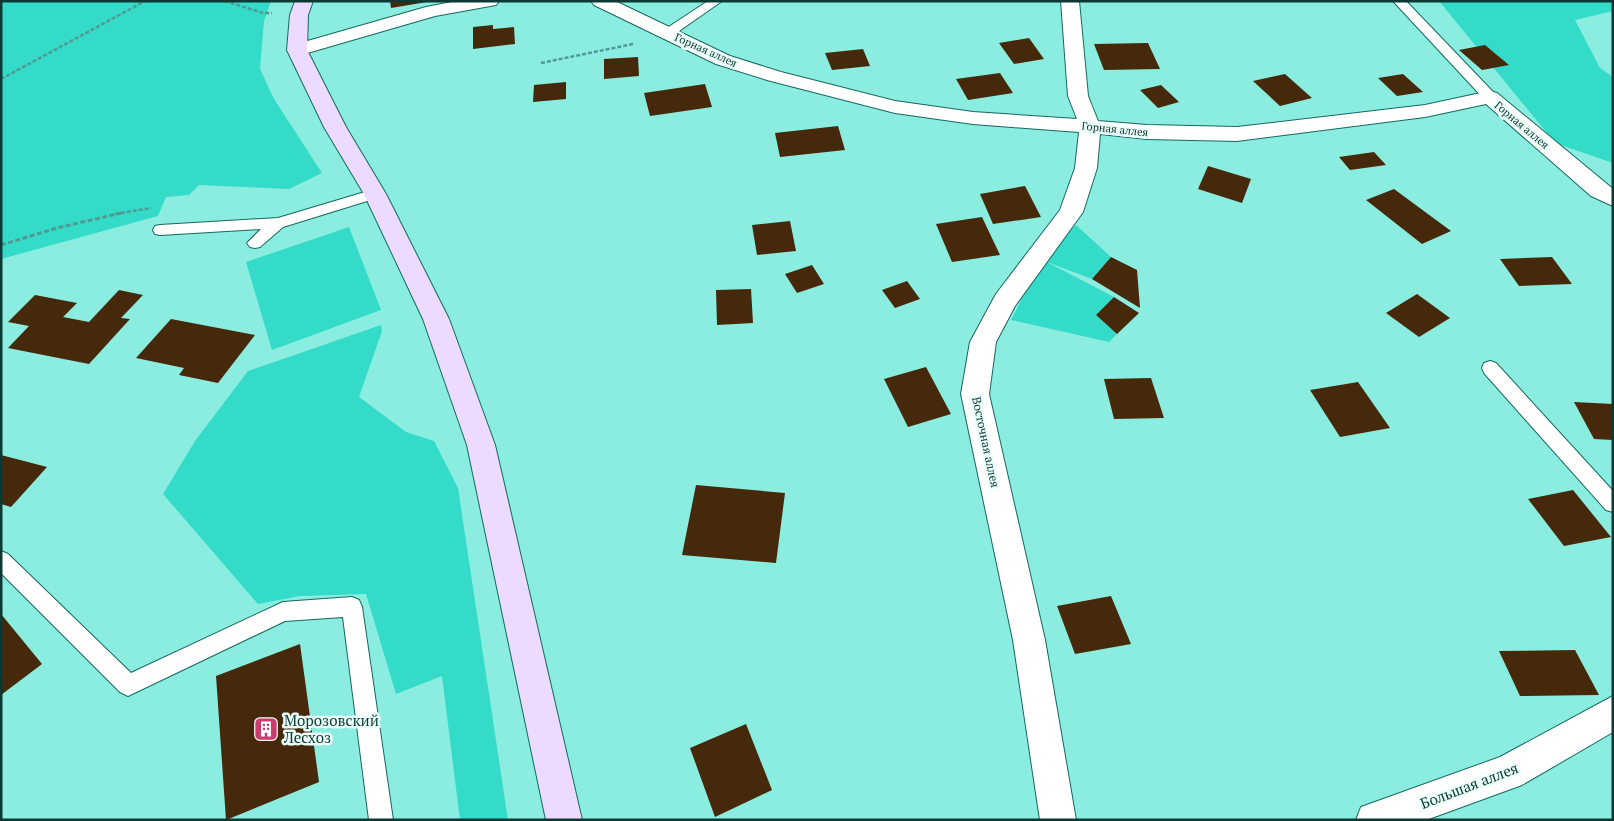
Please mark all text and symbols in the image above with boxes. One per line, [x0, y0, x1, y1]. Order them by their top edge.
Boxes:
street label: Горная аллея [673, 30, 740, 70]
street label: Горная аллея [1492, 98, 1552, 152]
street label: Горная аллея [1081, 119, 1149, 139]
street label: Восточная аллея [969, 395, 1003, 489]
place label: Морозовский Лесхоз [283, 710, 379, 747]
building icon: Морозовский Лесхоз [253, 716, 279, 742]
street label: Большая аллея [1417, 757, 1521, 813]

